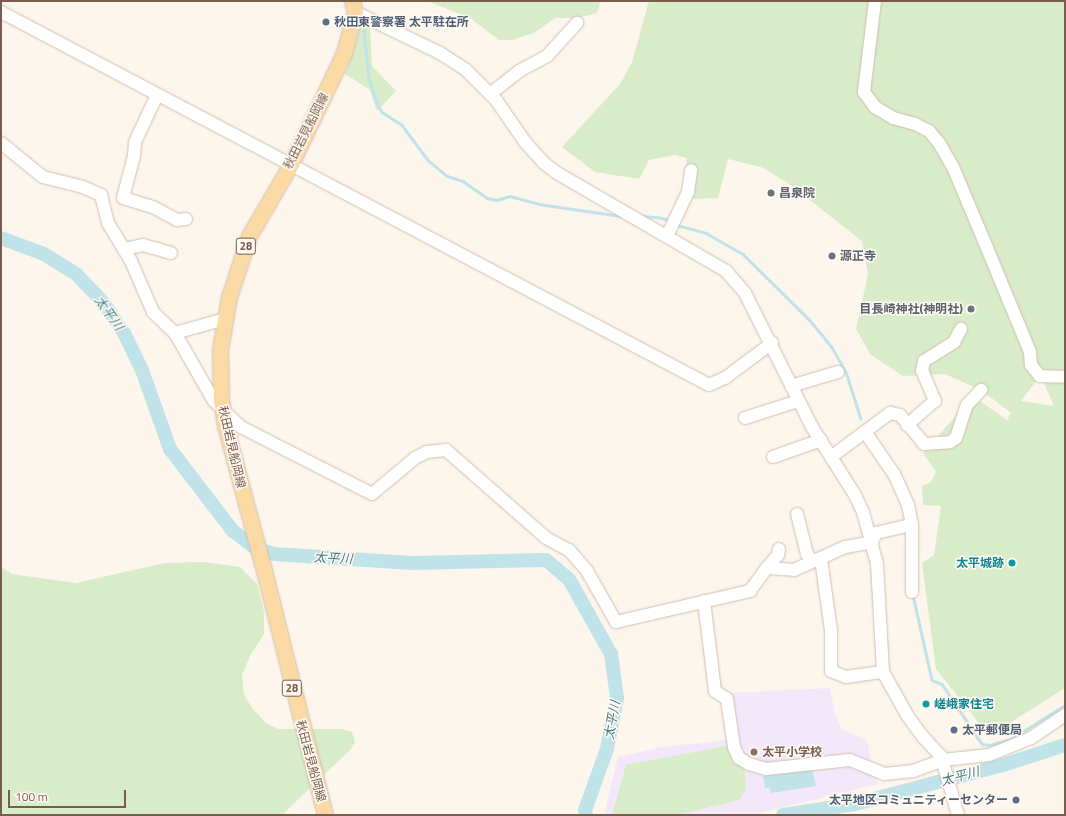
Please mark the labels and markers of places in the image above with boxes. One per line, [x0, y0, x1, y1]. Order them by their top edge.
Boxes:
place label: 秋田東警察署 太平駐在所 [334, 15, 469, 29]
marker: 秋田東警察署 太平駐在所 [321, 17, 331, 27]
place label: 昌泉院 [779, 186, 815, 200]
marker: 昌泉院 [766, 188, 776, 198]
place label: 源正寺 [840, 249, 876, 263]
marker: 源正寺 [827, 251, 837, 261]
place label: 目長崎神社(神明社) [860, 302, 963, 316]
marker: 目長崎神社(神明社) [966, 304, 976, 314]
place label: 太平城跡 [956, 556, 1004, 570]
marker: 太平城跡 [1007, 558, 1017, 568]
place label: 嵯峨家住宅 [934, 697, 994, 711]
marker: 嵯峨家住宅 [921, 699, 931, 709]
place label: 太平郵便局 [962, 723, 1022, 737]
marker: 太平郵便局 [949, 725, 959, 735]
place label: 太平小学校 [762, 745, 822, 759]
marker: 太平小学校 [749, 747, 759, 757]
place label: 太平地区コミュニティーセンター [828, 793, 1008, 807]
marker: 太平地区コミュニティーセンター [1011, 795, 1021, 805]

